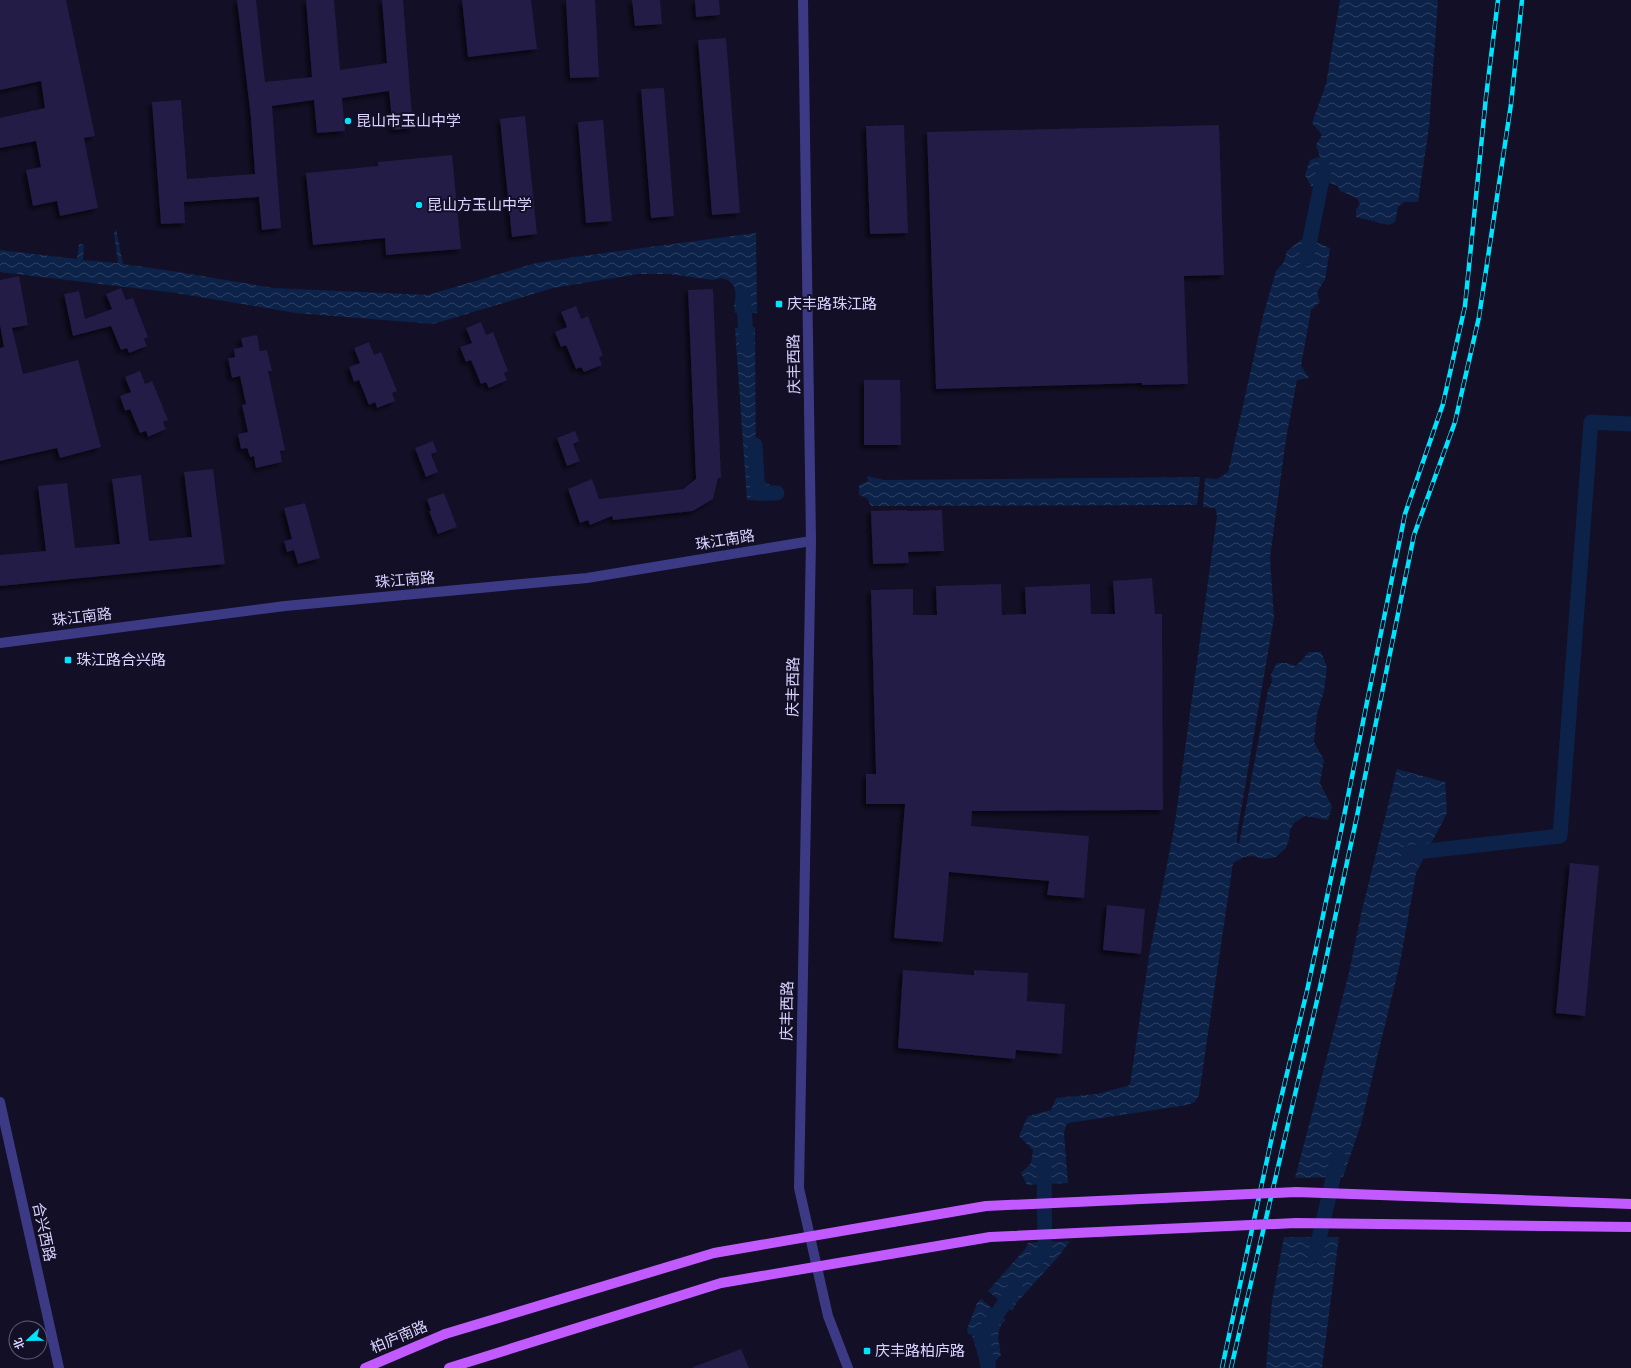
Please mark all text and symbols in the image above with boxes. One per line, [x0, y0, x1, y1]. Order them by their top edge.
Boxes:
place label: 昆山市玉山中学 [356, 112, 461, 130]
marker: 昆山市玉山中学 [343, 116, 353, 126]
place label: 昆山方玉山中学 [427, 196, 532, 214]
marker: 昆山方玉山中学 [414, 200, 424, 210]
place label: 庆丰路珠江路 [787, 295, 877, 313]
marker: 庆丰路珠江路 [774, 299, 784, 309]
street label: 庆丰西路 [784, 334, 804, 394]
street label: 珠江南路 [694, 526, 756, 554]
street label: 珠江南路 [374, 568, 436, 592]
street label: 珠江南路 [51, 604, 113, 630]
place label: 珠江路合兴路 [76, 651, 166, 669]
marker: 珠江路合兴路 [63, 655, 73, 665]
street label: 庆丰西路 [783, 657, 803, 717]
street label: 庆丰西路 [777, 981, 797, 1041]
street label: 合兴西路 [29, 1201, 59, 1263]
street label: 柏庐南路 [368, 1317, 430, 1357]
north arrow [8, 1320, 48, 1360]
text: 北 [11, 1336, 27, 1351]
place label: 庆丰路柏庐路 [875, 1342, 965, 1360]
marker: 庆丰路柏庐路 [862, 1346, 872, 1356]

